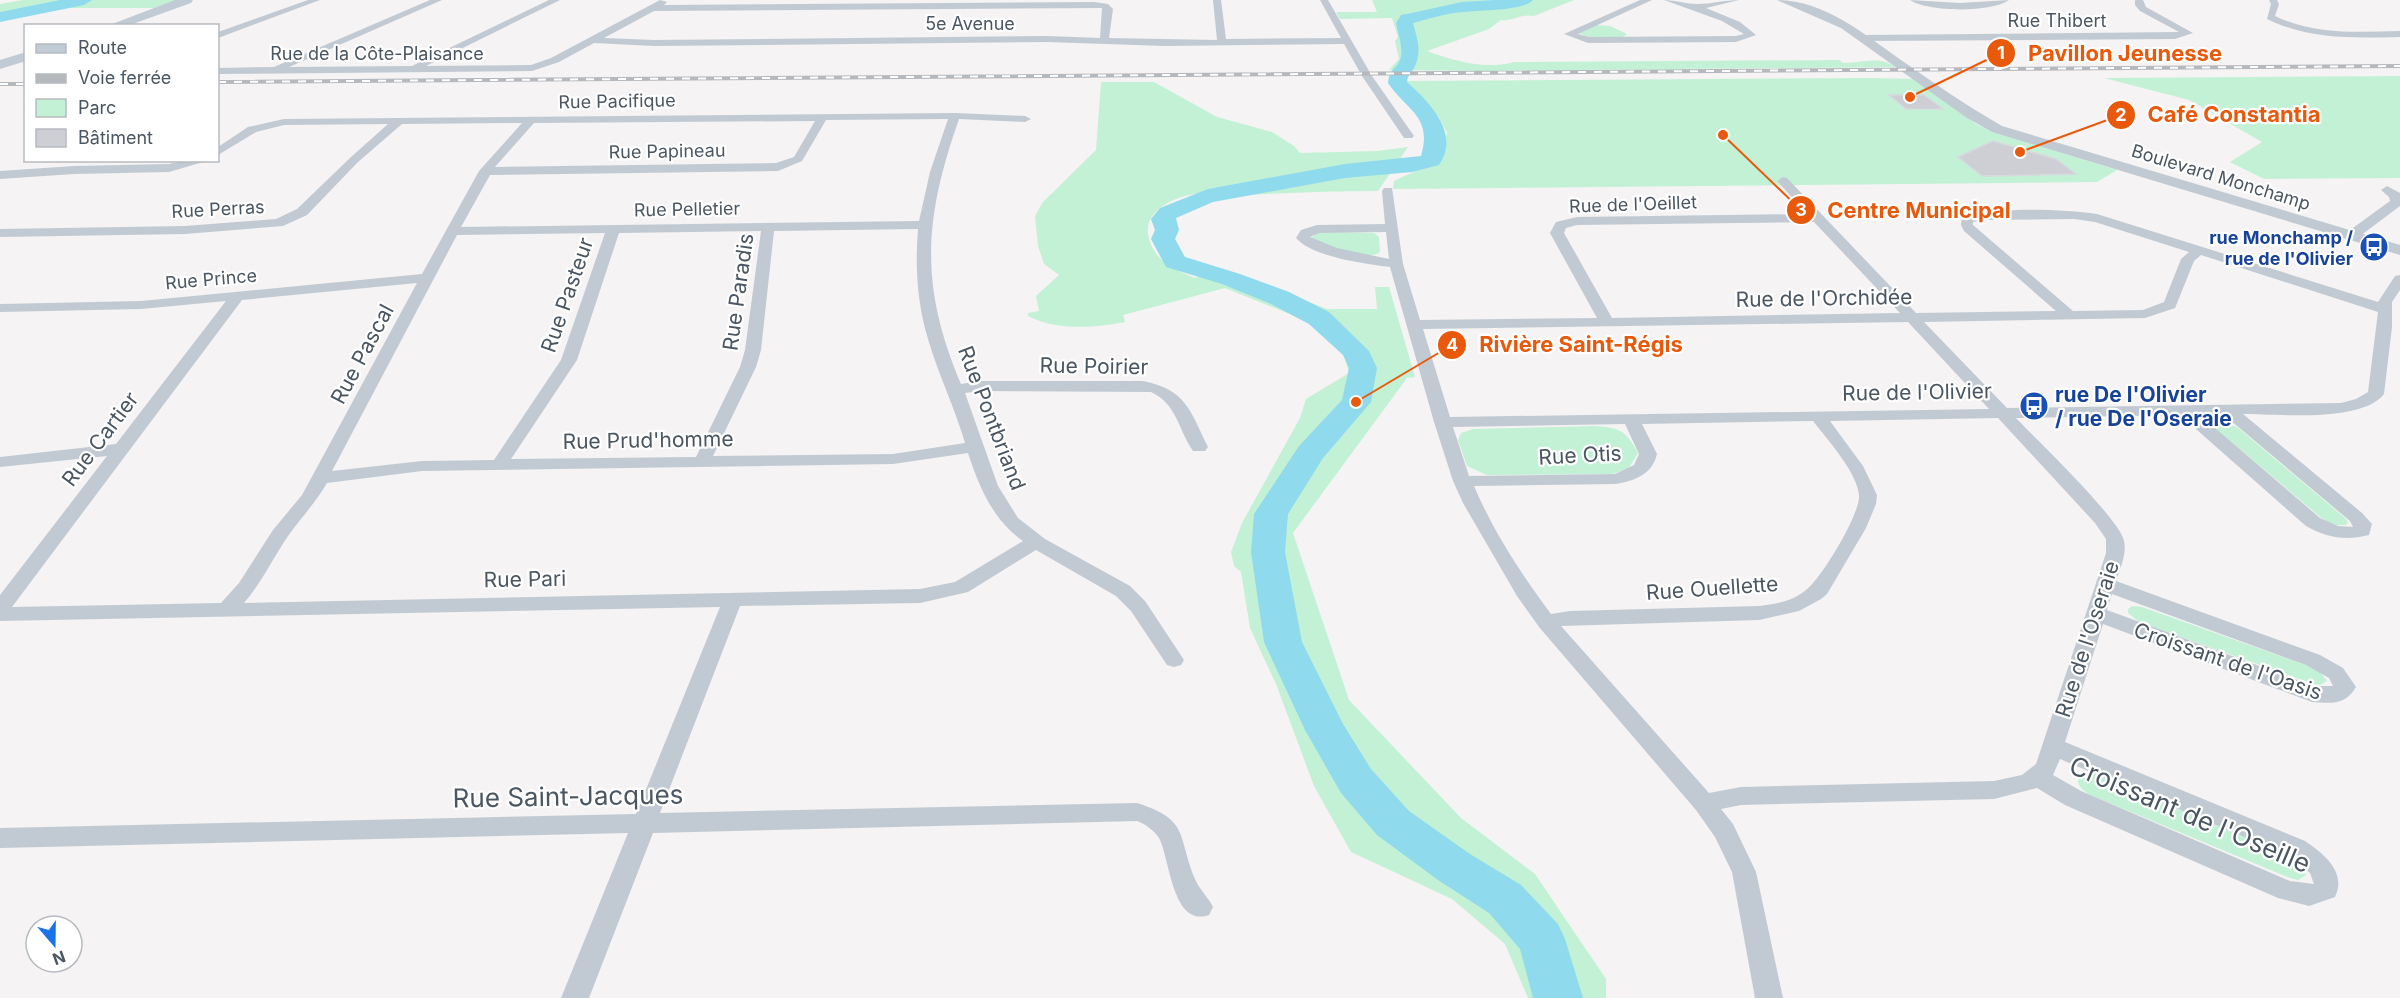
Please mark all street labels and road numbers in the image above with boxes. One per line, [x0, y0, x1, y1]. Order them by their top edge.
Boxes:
street label: Rue Thibert [2008, 10, 2107, 31]
street label: 5e Avenue [925, 13, 1015, 34]
street label: Rue de la Côte-Plaisance [270, 43, 484, 64]
street label: Rue Pacifique [558, 89, 676, 113]
street label: Rue Papineau [608, 139, 726, 163]
street label: Boulevard Monchamp [2129, 140, 2313, 214]
street label: Rue de l'Oeillet [1569, 191, 1697, 217]
street label: Rue Perras [171, 196, 265, 222]
street label: Rue Pelletier [634, 198, 741, 220]
street label: Rue Paradis [717, 232, 759, 352]
street label: Rue Pasteur [536, 234, 598, 356]
street label: Rue Prince [164, 265, 258, 293]
street label: Rue de l'Orchidée [1735, 284, 1913, 312]
street label: Rue Pascal [325, 300, 399, 408]
street label: Rue Pontbriand [953, 342, 1031, 494]
street label: Rue Poirier [1040, 353, 1149, 379]
street label: Rue de l'Olivier [1842, 378, 1992, 406]
street label: Rue Cartier [56, 387, 144, 491]
street label: Rue Prud'homme [562, 426, 734, 454]
street label: Rue Otis [1538, 440, 1622, 470]
street label: Rue de l'Oseraie [2050, 558, 2124, 720]
street label: Rue Pari [483, 566, 567, 592]
street label: Rue Ouellette [1645, 571, 1779, 605]
street label: Croissant de l'Oasis [2131, 617, 2325, 705]
street label: Croissant de l'Oseille [2065, 749, 2315, 879]
street label: Rue Saint-Jacques [452, 778, 684, 814]

